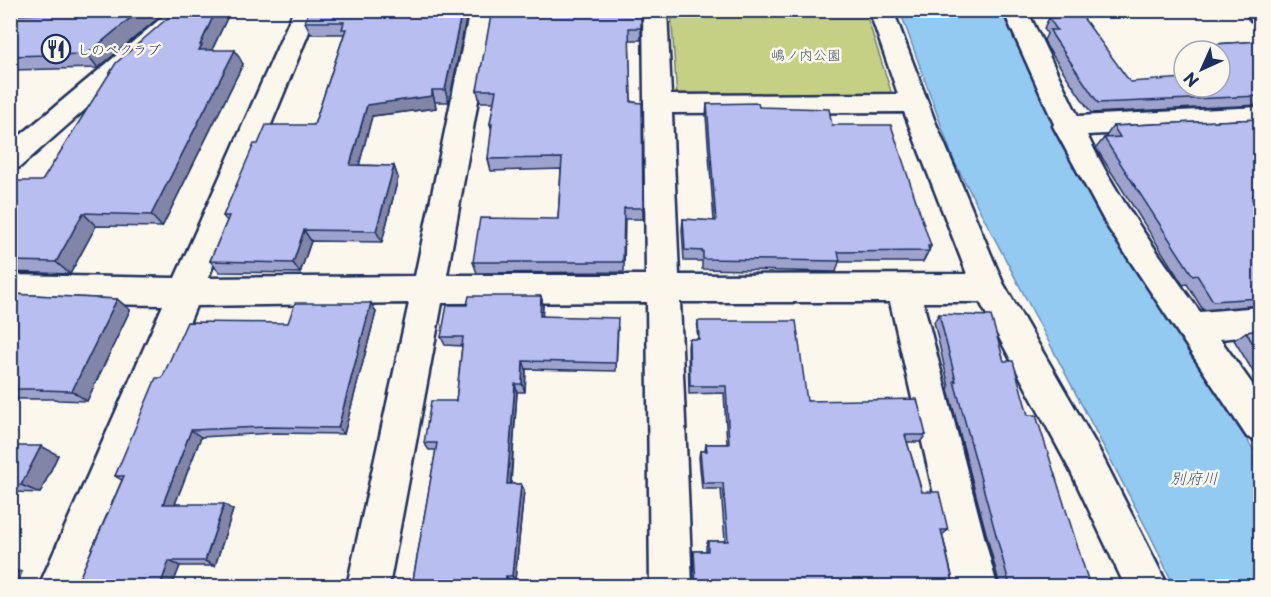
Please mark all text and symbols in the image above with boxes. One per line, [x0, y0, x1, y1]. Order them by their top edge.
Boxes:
restaurant icon: しのべクラブ [40, 33, 72, 65]
place label: しのべクラブ [77, 39, 161, 60]
north arrow [1172, 39, 1232, 99]
park label: 嶋ノ内公園 [771, 44, 841, 65]
text: N [1178, 67, 1204, 93]
water label: 別府川 [1170, 465, 1218, 489]

